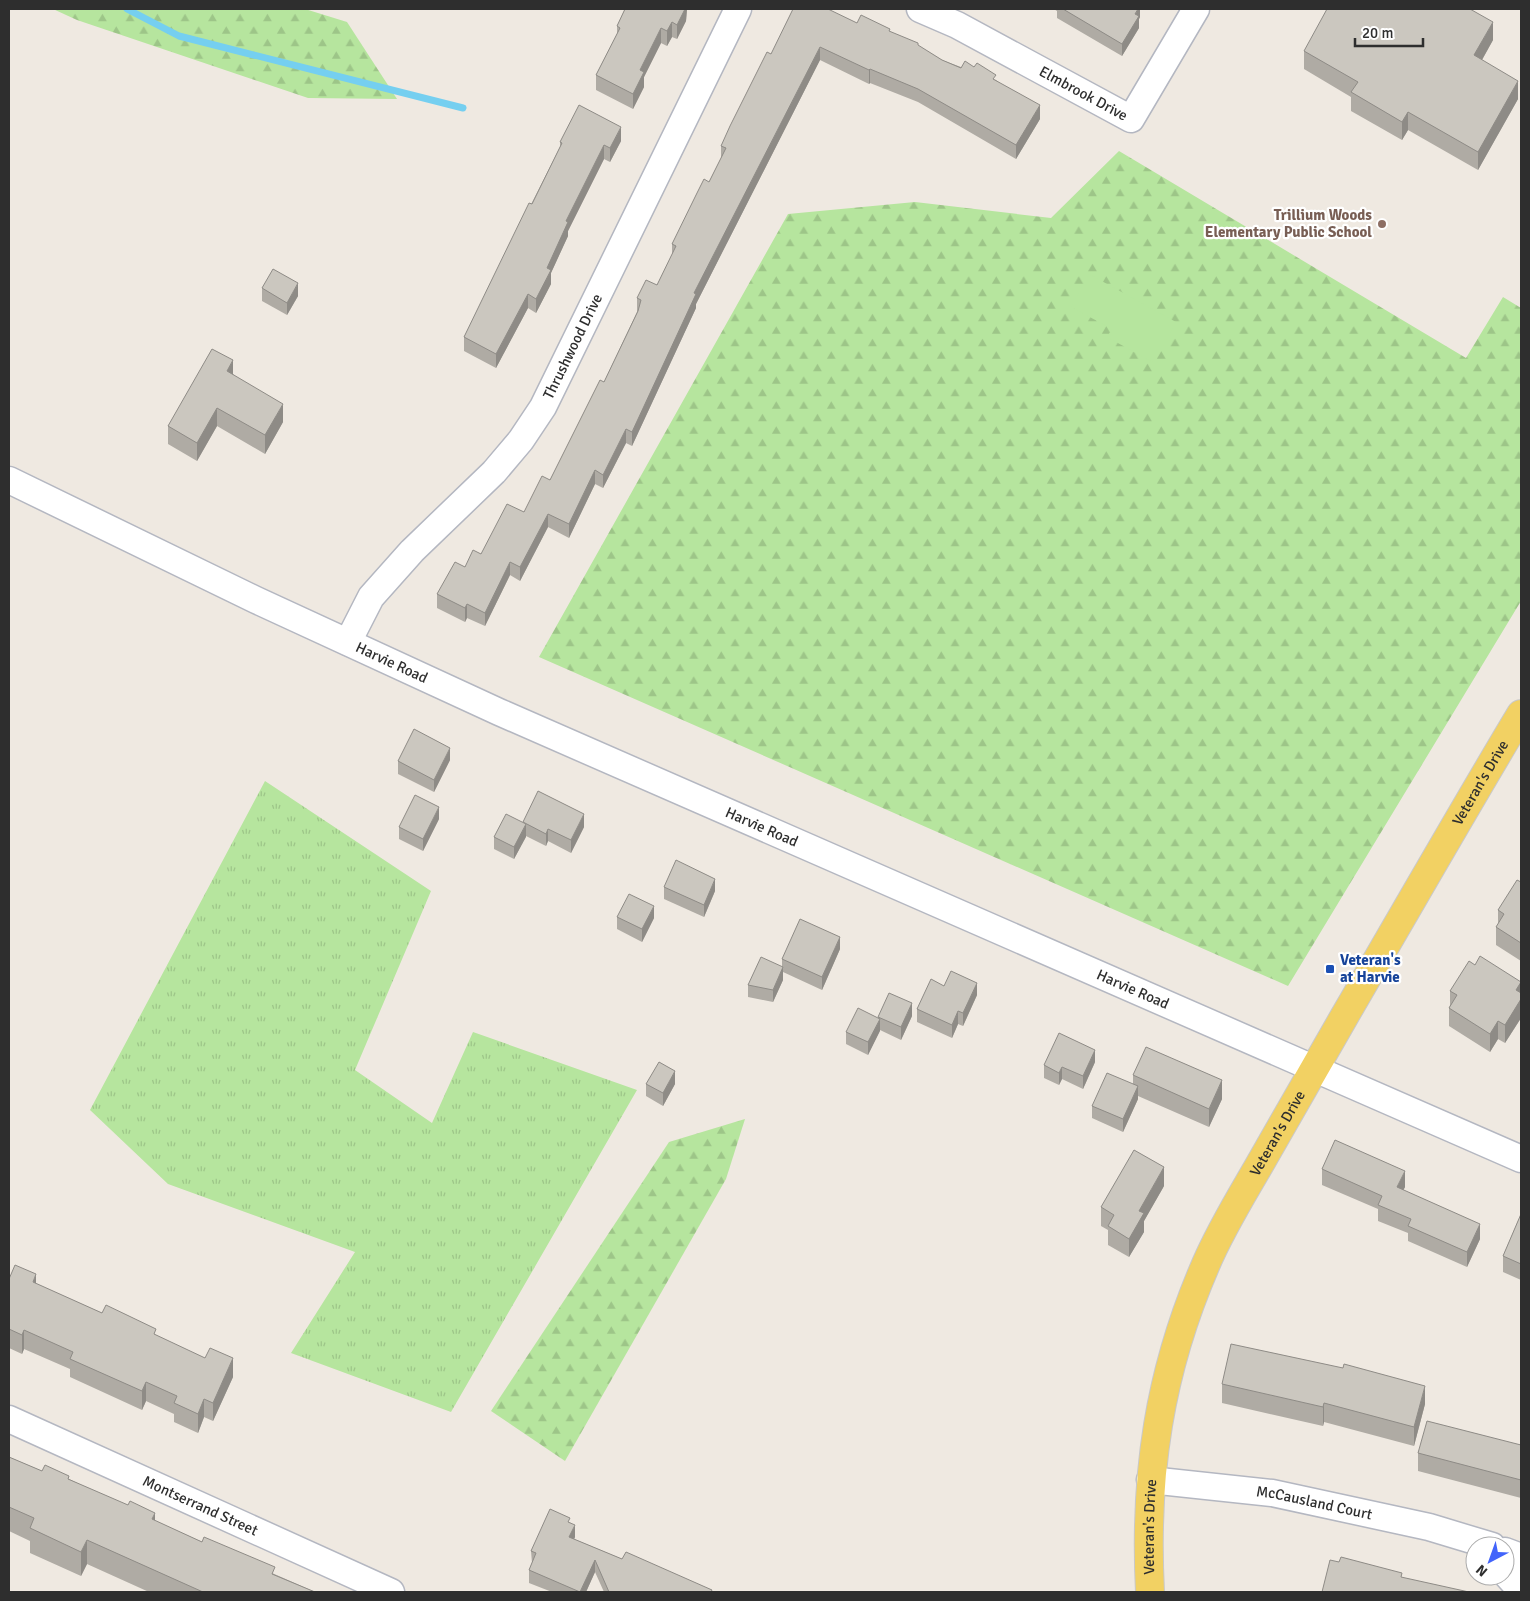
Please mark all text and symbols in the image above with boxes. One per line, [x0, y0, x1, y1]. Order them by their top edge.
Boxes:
scale bar [1355, 15, 1422, 47]
text: 20 m [1362, 24, 1393, 42]
street label: Elmbrook Drive [1036, 62, 1131, 125]
place label: Trillium Woods Elementary Public School [1205, 206, 1372, 241]
marker: Trillium Woods Elementary Public School [1376, 218, 1388, 230]
street label: Thrushwood Drive [539, 291, 606, 402]
street label: Harvie Road [353, 638, 431, 687]
street label: Veteran's Drive [1448, 737, 1512, 828]
street label: Harvie Road [723, 803, 801, 851]
place label: Veteran's at Harvie [1340, 951, 1401, 986]
marker: Veteran's at Harvie [1324, 963, 1336, 975]
street label: Harvie Road [1094, 965, 1172, 1013]
street label: Veteran's Drive [1246, 1087, 1309, 1179]
street label: Montserrand Street [140, 1472, 261, 1540]
street label: Veteran's Drive [1140, 1478, 1160, 1575]
street label: McCausland Court [1255, 1482, 1374, 1523]
north arrow [1465, 1536, 1515, 1586]
text: N [1473, 1561, 1491, 1580]

